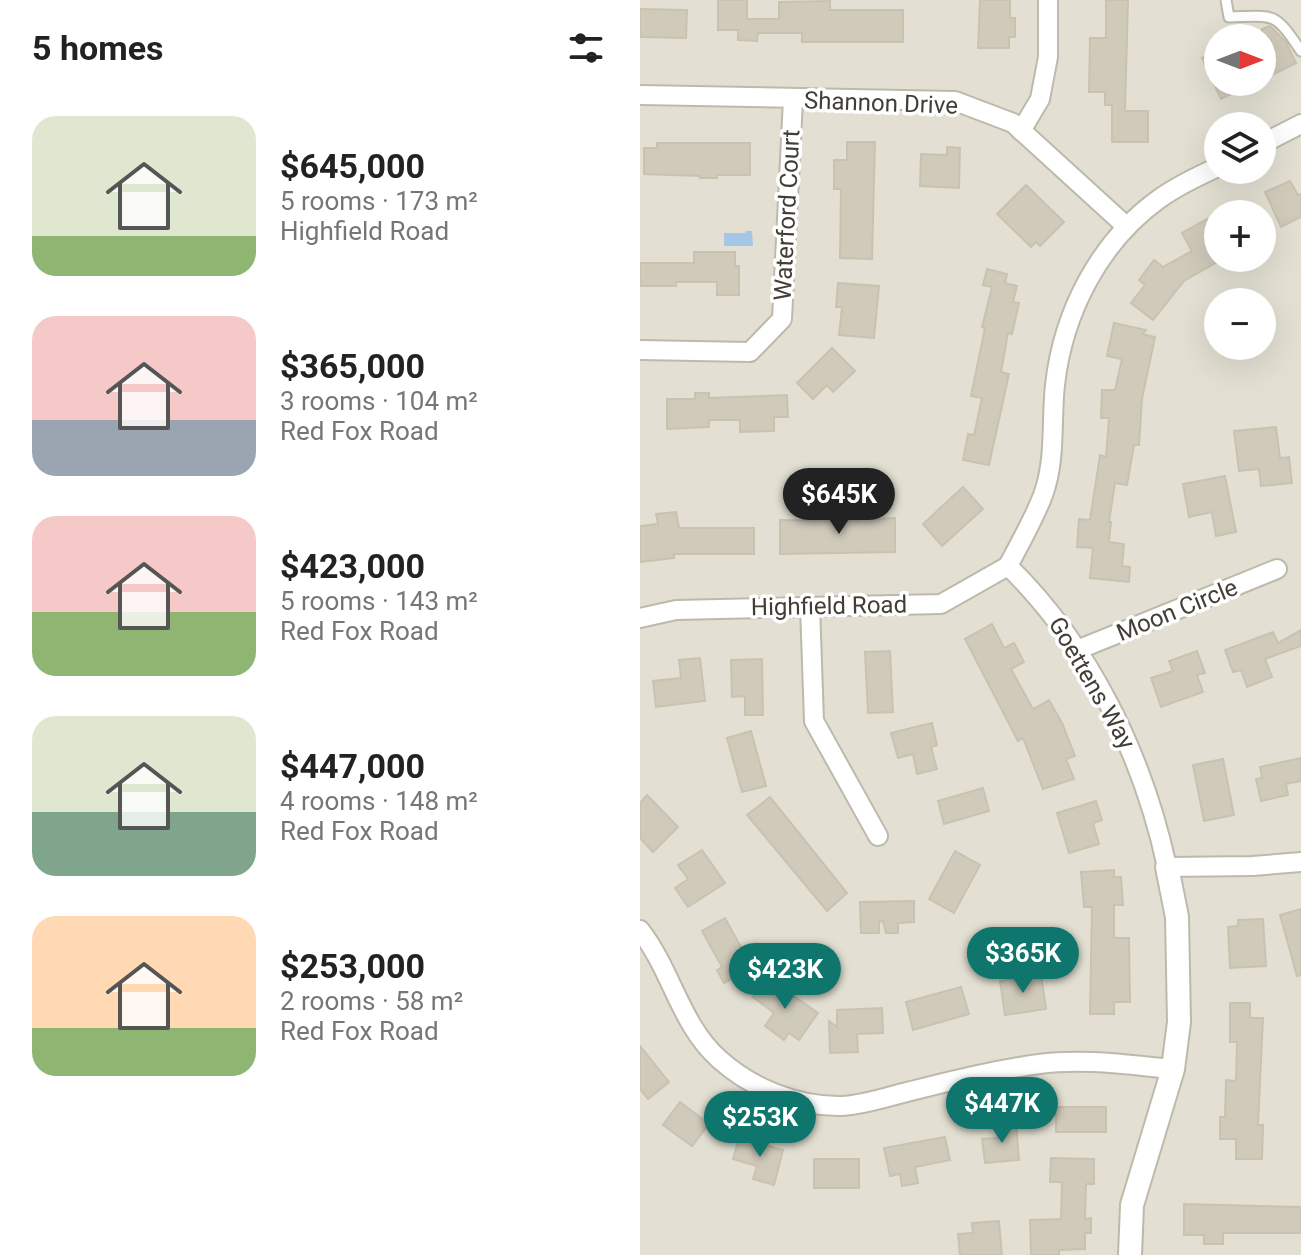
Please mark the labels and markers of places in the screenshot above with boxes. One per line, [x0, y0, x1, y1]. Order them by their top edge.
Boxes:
pin: $645K [783, 468, 895, 536]
pin: $365K [967, 927, 1079, 995]
pin: $423K [729, 943, 841, 1011]
pin: $447K [946, 1077, 1058, 1145]
pin: $253K [704, 1091, 816, 1159]

